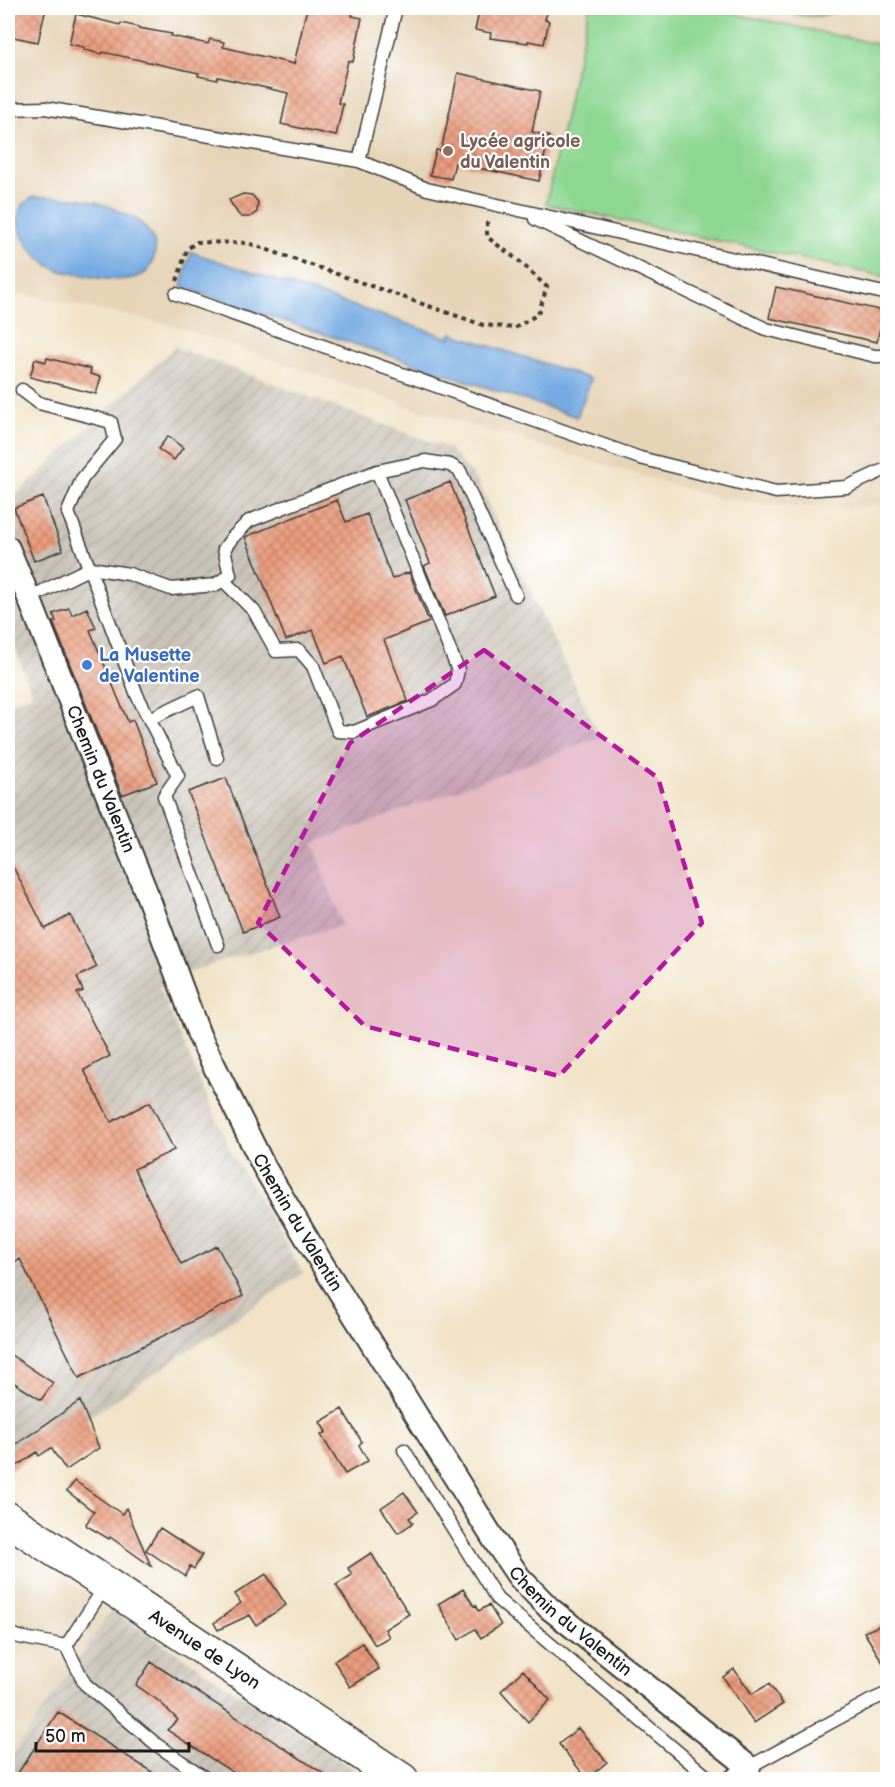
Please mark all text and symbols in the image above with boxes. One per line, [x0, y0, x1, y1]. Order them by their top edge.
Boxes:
place label: Lycée agricole du Valentin [460, 131, 580, 173]
marker: Lycée agricole du Valentin [441, 144, 455, 158]
place label: La Musette de Valentine [99, 645, 200, 687]
marker: La Musette de Valentine [80, 658, 94, 672]
street label: Chemin du Valentin [62, 702, 140, 856]
street label: Chemin du Valentin [249, 1150, 347, 1295]
street label: Chemin du Valentin [504, 1562, 636, 1680]
street label: Avenue de Lyon [145, 1605, 264, 1694]
scale bar [36, 1715, 189, 1753]
text: 50 m [45, 1726, 86, 1747]

